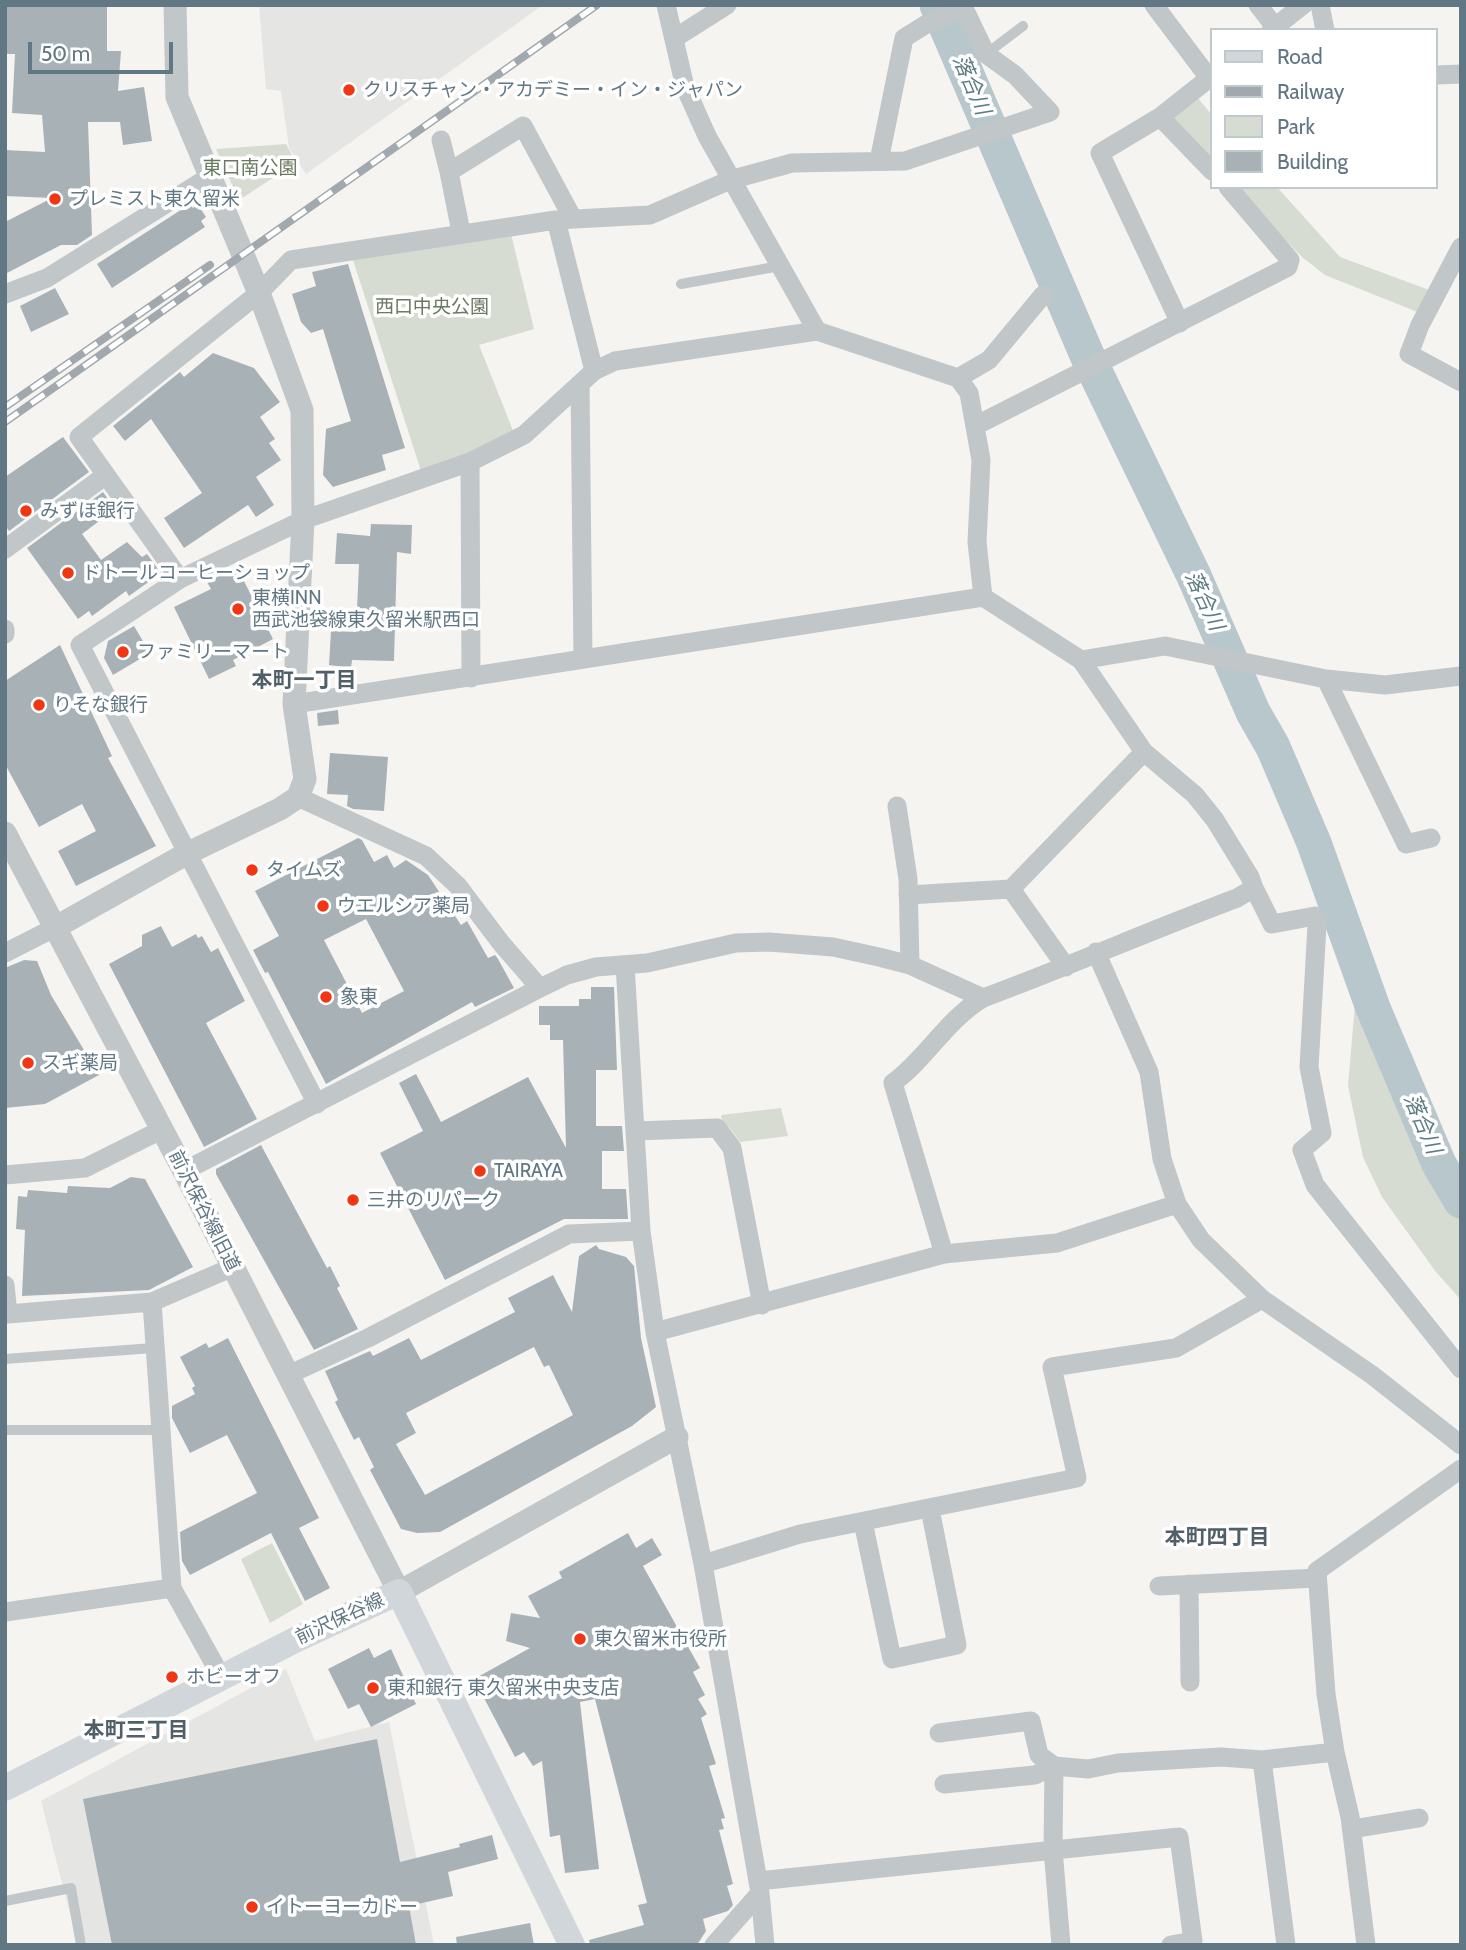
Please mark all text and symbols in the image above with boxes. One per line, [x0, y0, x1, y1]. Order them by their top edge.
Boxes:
scale bar [32, 28, 177, 72]
legend [1210, 28, 1438, 189]
text: 50 m [41, 41, 90, 66]
text: Road [1277, 44, 1323, 69]
water label: 落合川 [947, 51, 995, 119]
place label: クリスチャン・アカデミー・イン・ジャパン [363, 79, 743, 101]
text: Railway [1277, 79, 1344, 104]
marker: クリスチャン・アカデミー・イン・ジャパン [341, 82, 357, 98]
text: Park [1277, 114, 1315, 139]
text: Building [1277, 149, 1348, 174]
park label: 東口南公園 [203, 157, 297, 179]
place label: プレミスト東久留米 [69, 188, 240, 210]
marker: プレミスト東久留米 [47, 191, 63, 207]
park label: 西口中央公園 [375, 296, 489, 318]
place label: みずほ銀行 [40, 500, 135, 522]
marker: みずほ銀行 [18, 503, 34, 519]
place label: ドトールコーヒーショップ [82, 562, 310, 584]
marker: ドトールコーヒーショップ [60, 565, 76, 581]
water label: 落合川 [1179, 567, 1229, 635]
place label: 東横INN 西武池袋線東久留米駅西口 [252, 587, 480, 631]
marker: 東横INN 西武池袋線東久留米駅西口 [230, 601, 246, 617]
place label: ファミリーマート [137, 641, 289, 663]
marker: ファミリーマート [115, 644, 131, 660]
district label: 本町一丁目 [252, 668, 356, 694]
place label: りそな銀行 [53, 694, 148, 716]
marker: りそな銀行 [31, 697, 47, 713]
place label: タイムズ [266, 859, 342, 881]
marker: タイムズ [244, 862, 260, 878]
place label: ウエルシア薬局 [337, 895, 470, 917]
marker: ウエルシア薬局 [315, 898, 331, 914]
place label: 象東 [340, 986, 378, 1008]
marker: 象東 [318, 989, 334, 1005]
place label: スギ薬局 [42, 1052, 118, 1074]
marker: スギ薬局 [20, 1055, 36, 1071]
water label: 落合川 [1398, 1090, 1446, 1158]
street label: 前沢保谷線旧道 [164, 1147, 244, 1275]
place label: TAIRAYA [494, 1160, 563, 1182]
marker: TAIRAYA [472, 1163, 488, 1179]
place label: 三井のリパーク [367, 1189, 500, 1211]
marker: 三井のリパーク [345, 1192, 361, 1208]
district label: 本町四丁目 [1165, 1525, 1269, 1551]
street label: 前沢保谷線 [292, 1589, 388, 1649]
place label: 東久留米市役所 [594, 1628, 727, 1650]
marker: 東久留米市役所 [572, 1631, 588, 1647]
place label: ホビーオフ [186, 1666, 281, 1688]
marker: ホビーオフ [164, 1669, 180, 1685]
place label: 東和銀行 東久留米中央支店 [387, 1677, 619, 1699]
marker: 東和銀行 東久留米中央支店 [365, 1680, 381, 1696]
district label: 本町三丁目 [84, 1718, 188, 1744]
place label: イトーヨーカドー [266, 1896, 418, 1918]
marker: イトーヨーカドー [244, 1899, 260, 1915]

